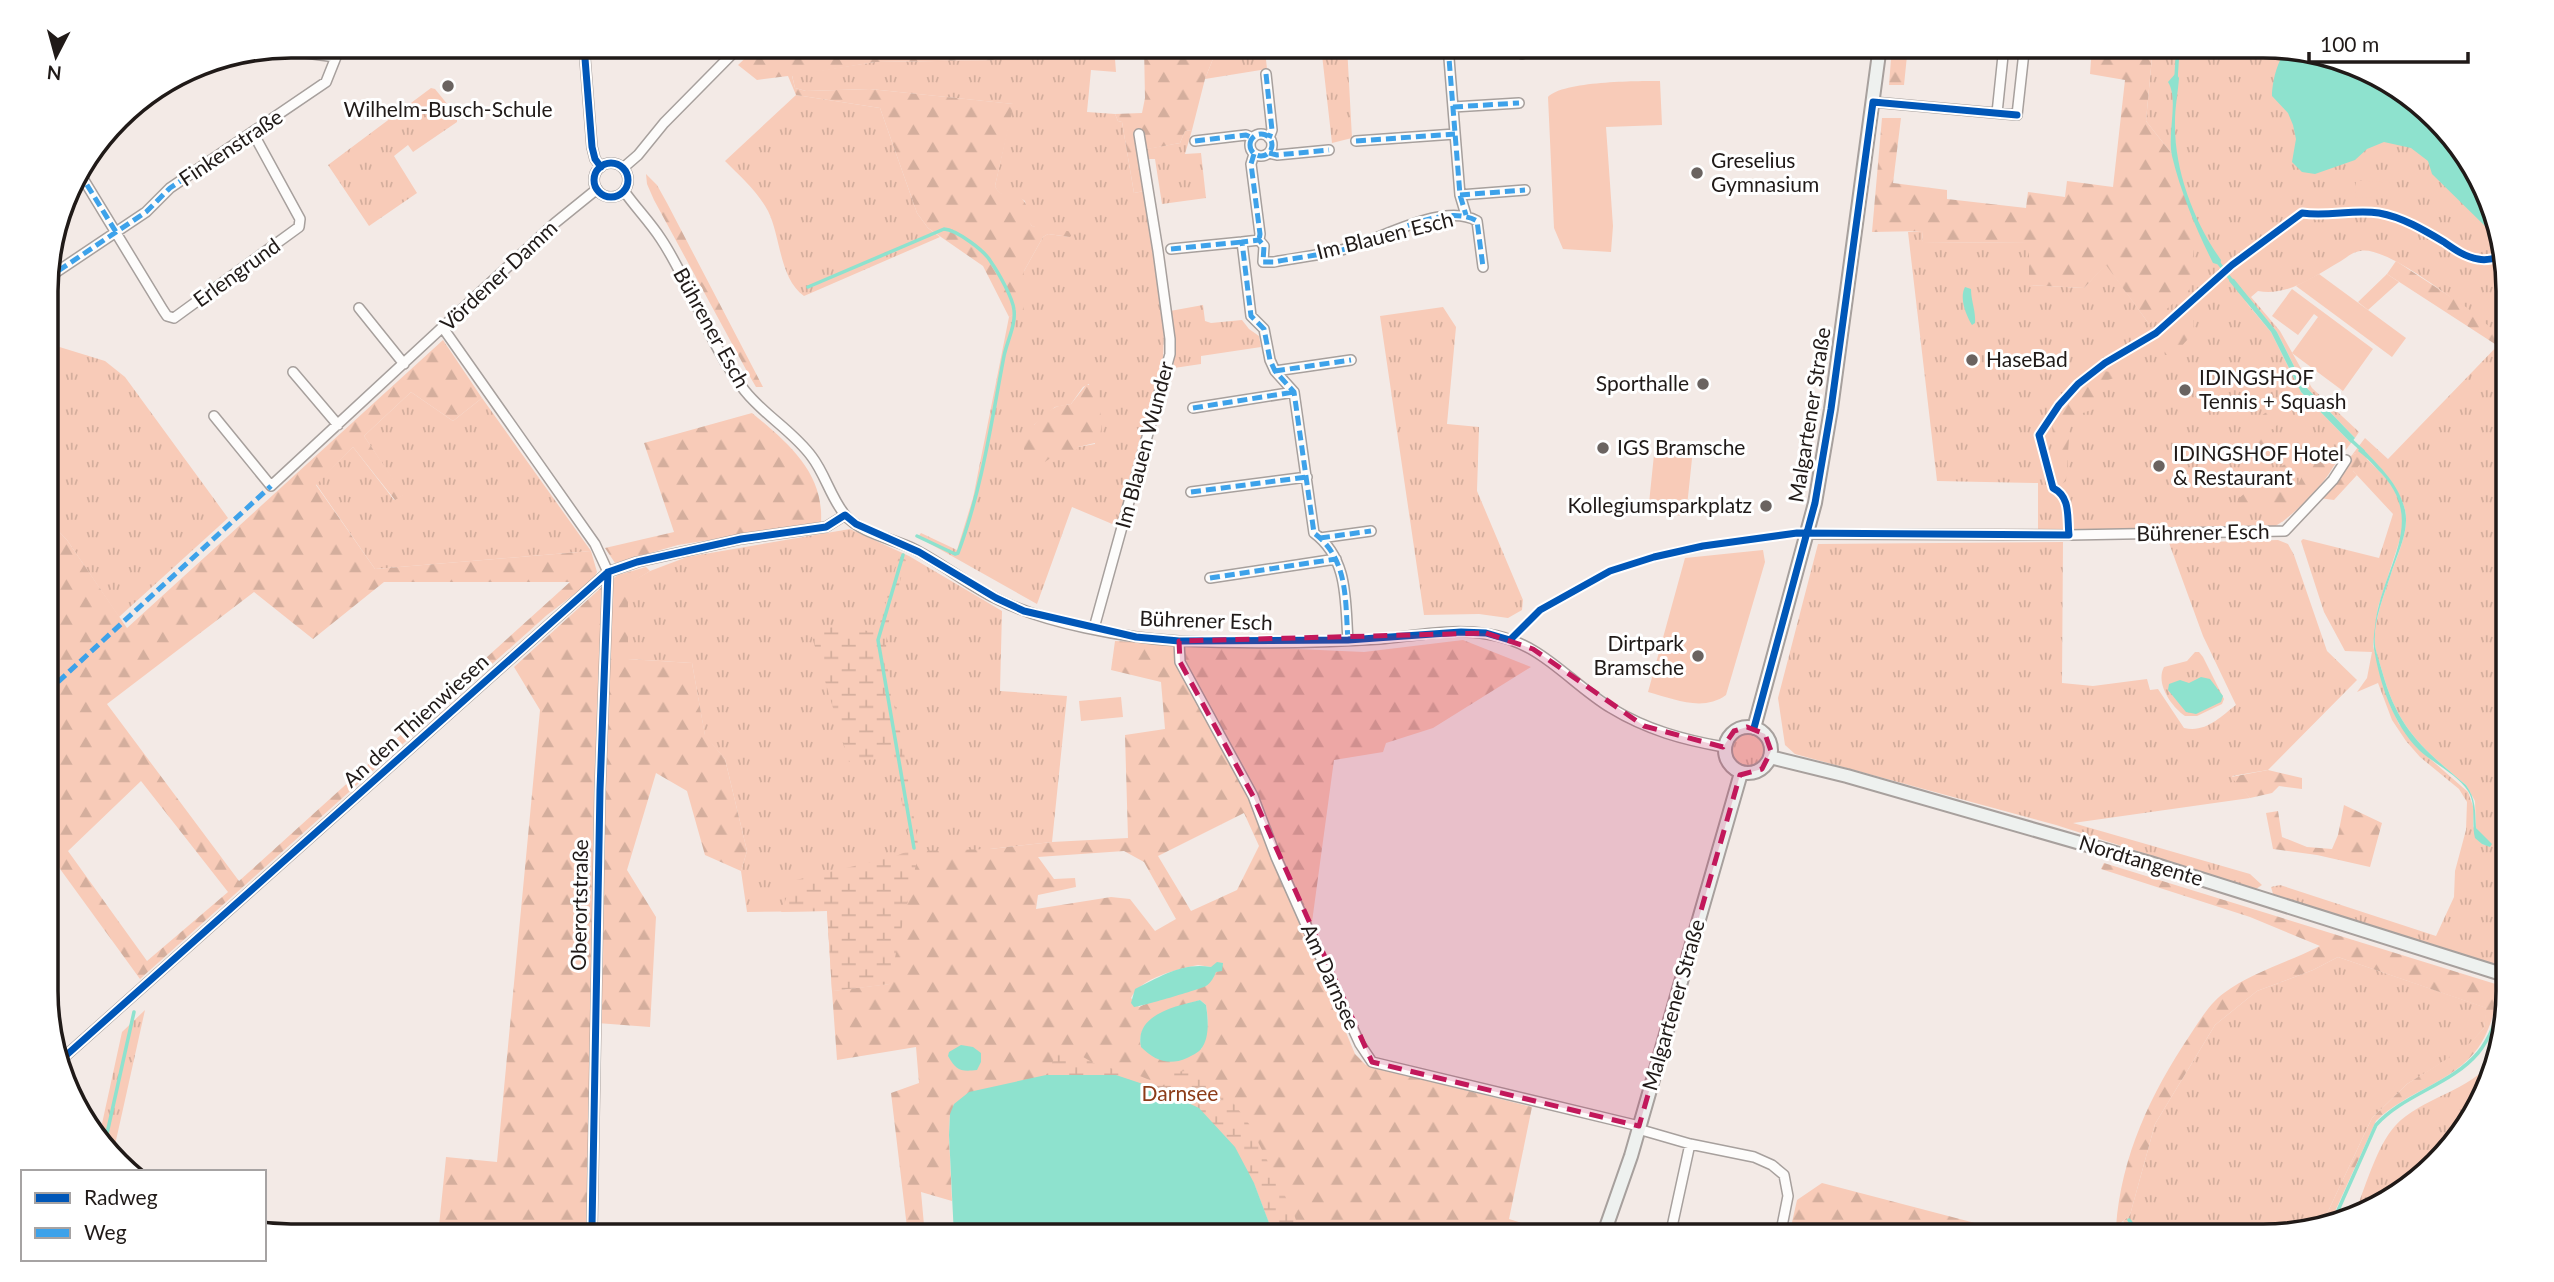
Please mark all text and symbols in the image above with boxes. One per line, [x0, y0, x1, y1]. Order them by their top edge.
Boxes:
north arrow [21, 21, 91, 91]
scale bar [2309, 21, 2468, 65]
text: 100 m [2320, 31, 2379, 56]
text: N [46, 61, 63, 86]
marker: Wilhelm-Busch-Schule [440, 78, 456, 94]
place label: Wilhelm-Busch-Schule [343, 96, 553, 121]
street label: Finkenstraße [174, 103, 287, 190]
place label: Greselius Gymnasium [1711, 147, 1819, 196]
marker: Greselius Gymnasium [1689, 165, 1705, 181]
street label: Im Blauen Esch [1314, 206, 1455, 264]
street label: Vördener Damm [434, 214, 562, 335]
street label: Erlengrund [188, 232, 284, 312]
street label: Bührener Esch [669, 263, 756, 392]
street label: Malgartener Straße [1782, 325, 1835, 504]
place label: HaseBad [1986, 346, 2068, 371]
marker: HaseBad [1964, 352, 1980, 368]
street label: Im Blauen Wunder [1109, 358, 1178, 531]
place label: IDINGSHOF Tennis + Squash [2199, 364, 2346, 413]
place label: Sporthalle [1596, 370, 1689, 395]
marker: Sporthalle [1695, 376, 1711, 392]
marker: IDINGSHOF Tennis + Squash [2177, 382, 2193, 398]
place label: IGS Bramsche [1617, 434, 1745, 459]
marker: IGS Bramsche [1595, 440, 1611, 456]
place label: IDINGSHOF Hotel & Restaurant [2173, 440, 2344, 489]
marker: IDINGSHOF Hotel & Restaurant [2151, 458, 2167, 474]
place label: Kollegiumsparkplatz [1567, 492, 1752, 517]
marker: Kollegiumsparkplatz [1758, 498, 1774, 514]
street label: Bührener Esch [2136, 518, 2270, 545]
street label: Bührener Esch [1139, 605, 1273, 634]
place label: Dirtpark Bramsche [1594, 630, 1684, 679]
street label: An den Thienwiesen [337, 648, 493, 792]
marker: Dirtpark Bramsche [1690, 648, 1706, 664]
street label: Nordtangente [2076, 829, 2206, 890]
street label: Oberortstraße [565, 839, 592, 971]
street label: Malgartener Straße [1636, 916, 1709, 1093]
street label: Am Darnsee [1297, 919, 1366, 1033]
park label: Darnsee [1142, 1080, 1218, 1105]
legend [21, 1170, 266, 1261]
text: Radweg [84, 1184, 158, 1209]
text: Weg [84, 1219, 127, 1244]

